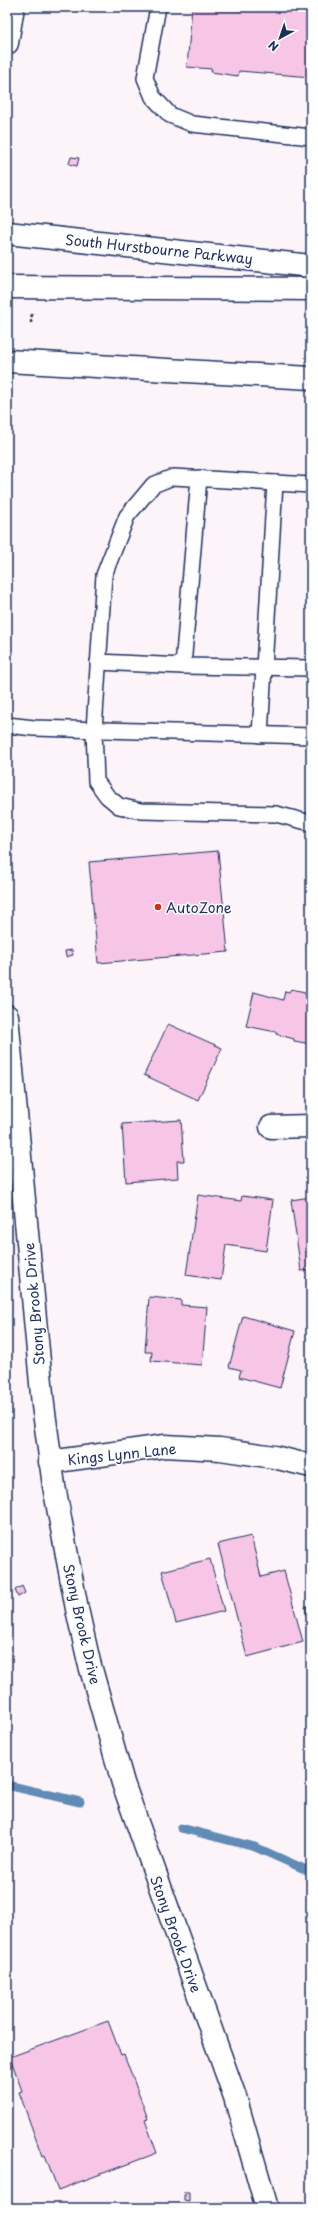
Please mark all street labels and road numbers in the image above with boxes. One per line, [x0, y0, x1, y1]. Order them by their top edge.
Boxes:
street label: South Hurstbourne Parkway [64, 229, 254, 269]
street label: Stony Brook Drive [18, 1242, 50, 1366]
street label: Kings Lynn Lane [67, 1438, 178, 1470]
street label: Stony Brook Drive [58, 1562, 106, 1686]
street label: Stony Brook Drive [145, 1873, 207, 1995]

